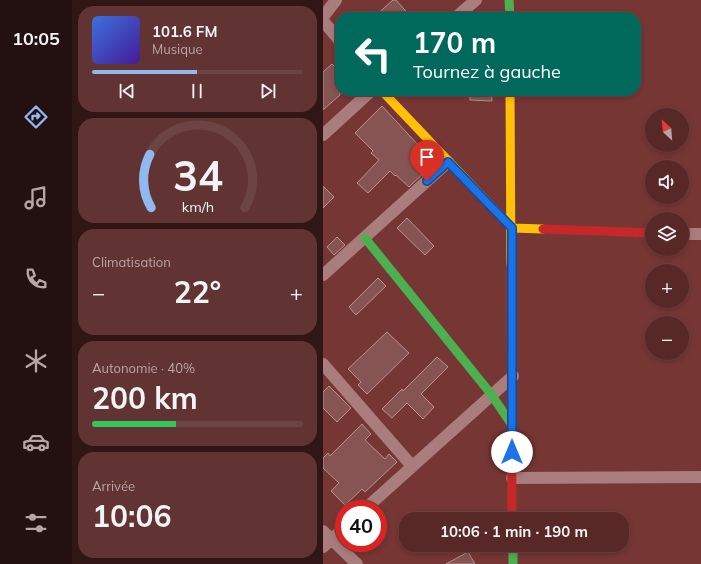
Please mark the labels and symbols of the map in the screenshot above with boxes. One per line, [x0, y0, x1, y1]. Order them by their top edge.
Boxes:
north arrow [645, 108, 689, 152]
pin [410, 140, 444, 181]
position arrow [491, 431, 533, 473]
speed limit sign: 40 [335, 500, 387, 552]

